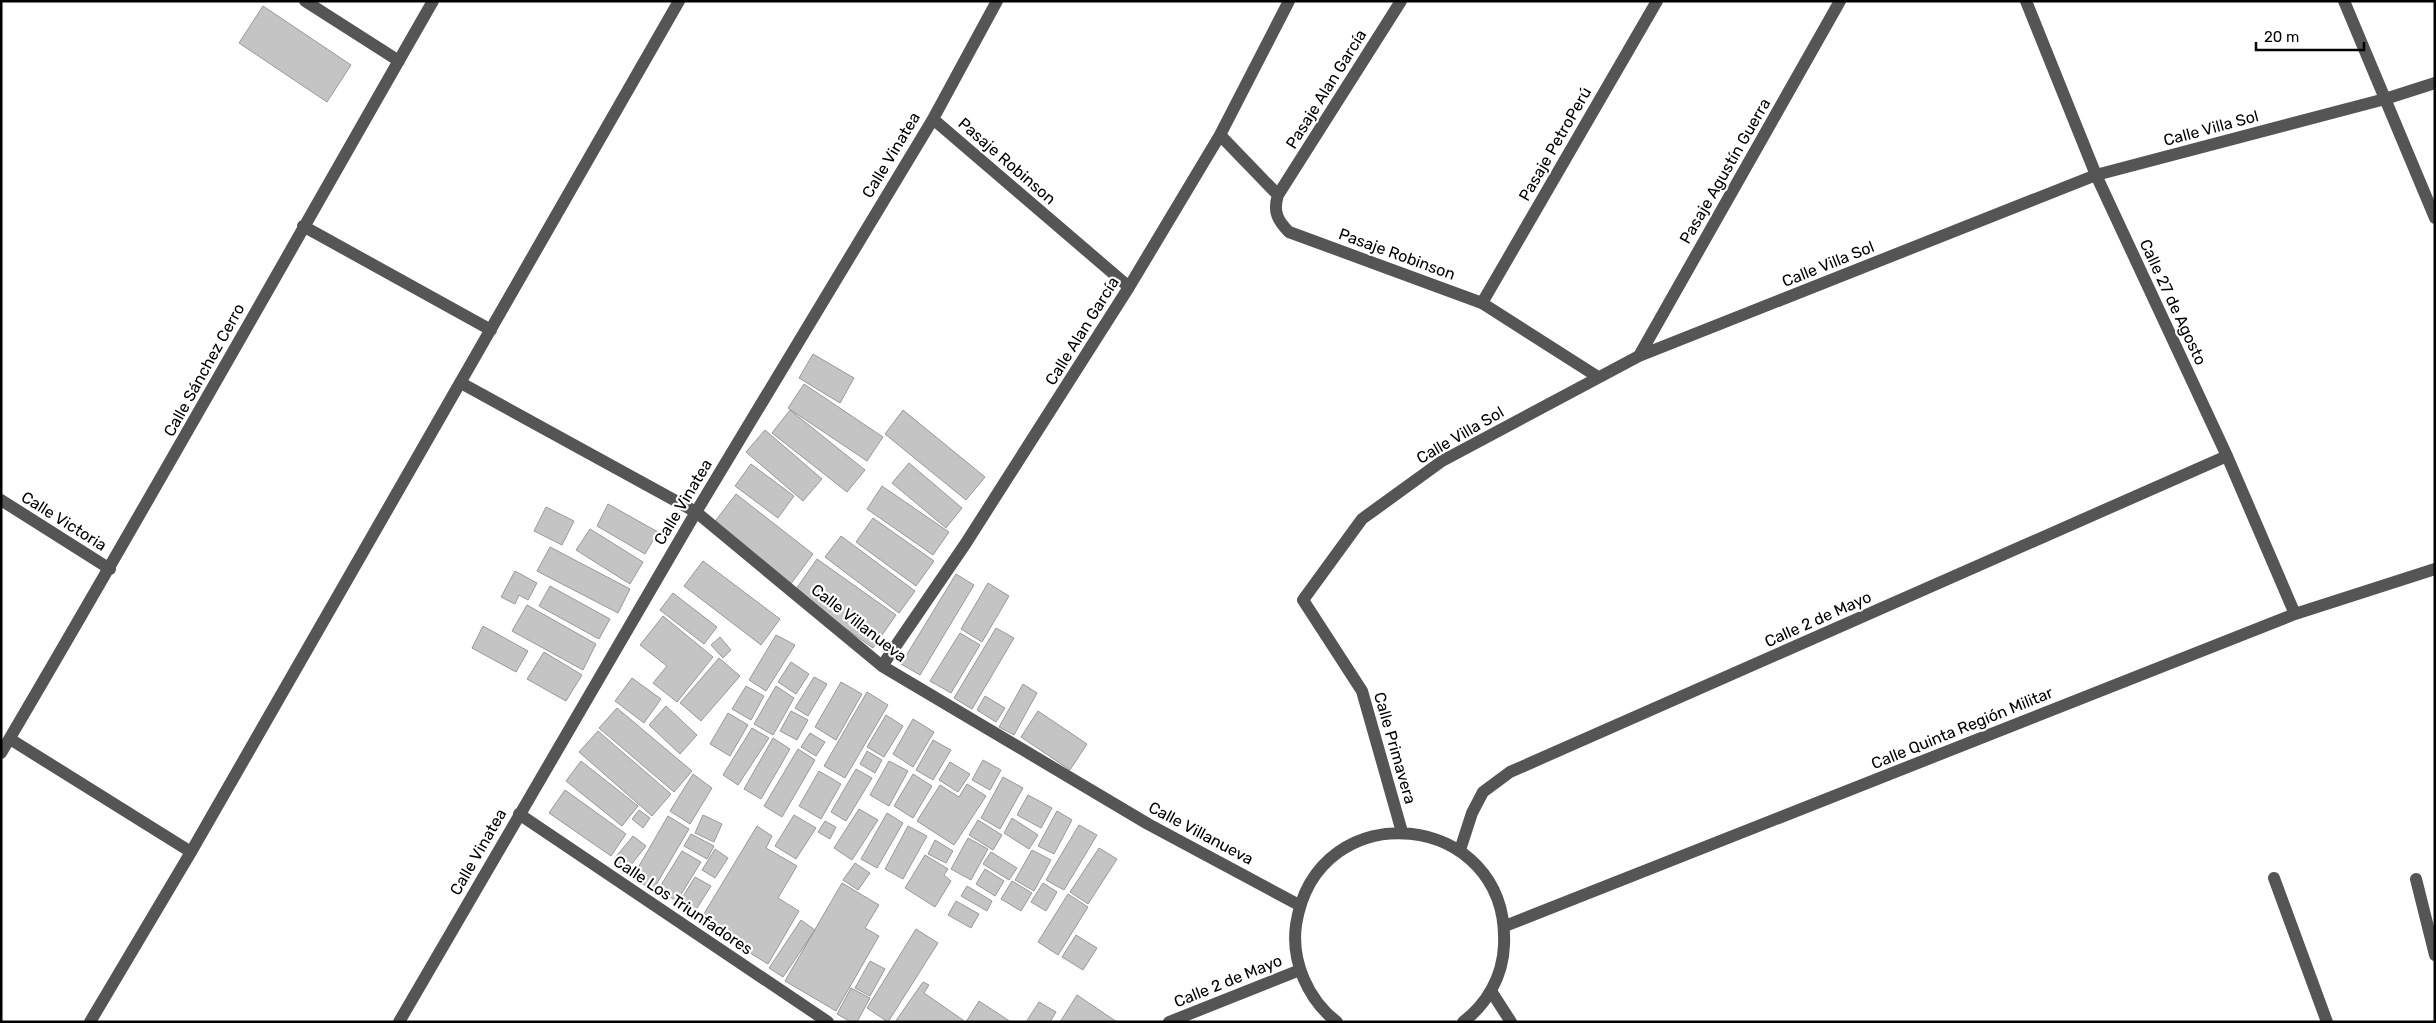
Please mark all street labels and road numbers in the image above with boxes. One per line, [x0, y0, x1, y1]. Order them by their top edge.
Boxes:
street label: Pasaje Alan García [1282, 26, 1370, 152]
street label: Pasaje PetroPerú [1515, 84, 1595, 204]
street label: Pasaje Agustín Guerra [1676, 95, 1774, 247]
street label: Calle Villa Sol [2161, 106, 2261, 150]
street label: Calle Vinatea [858, 109, 924, 201]
street label: Pasaje Robinson [954, 114, 1060, 208]
street label: Pasaje Robinson [1336, 224, 1458, 284]
street label: Calle 27 de Agosto [2136, 236, 2210, 368]
street label: Calle Villa Sol [1779, 237, 1877, 291]
street label: Calle Alan García [1041, 273, 1123, 389]
street label: Calle Sánchez Cerro [160, 300, 248, 440]
street label: Calle Villa Sol [1413, 402, 1507, 468]
street label: Calle Vinatea [650, 456, 716, 548]
street label: Calle Victoria [18, 487, 110, 555]
street label: Calle Villanueva [807, 580, 911, 666]
street label: Calle 2 de Mayo [1762, 587, 1874, 651]
street label: Calle Quinta Región Militar [1868, 683, 2056, 773]
street label: Calle Primavera [1370, 690, 1420, 806]
street label: Calle Villanueva [1145, 797, 1257, 869]
street label: Calle Vinatea [446, 805, 510, 899]
street label: Calle Los Triunfadores [610, 851, 756, 959]
street label: Calle 2 de Mayo [1171, 951, 1285, 1011]

